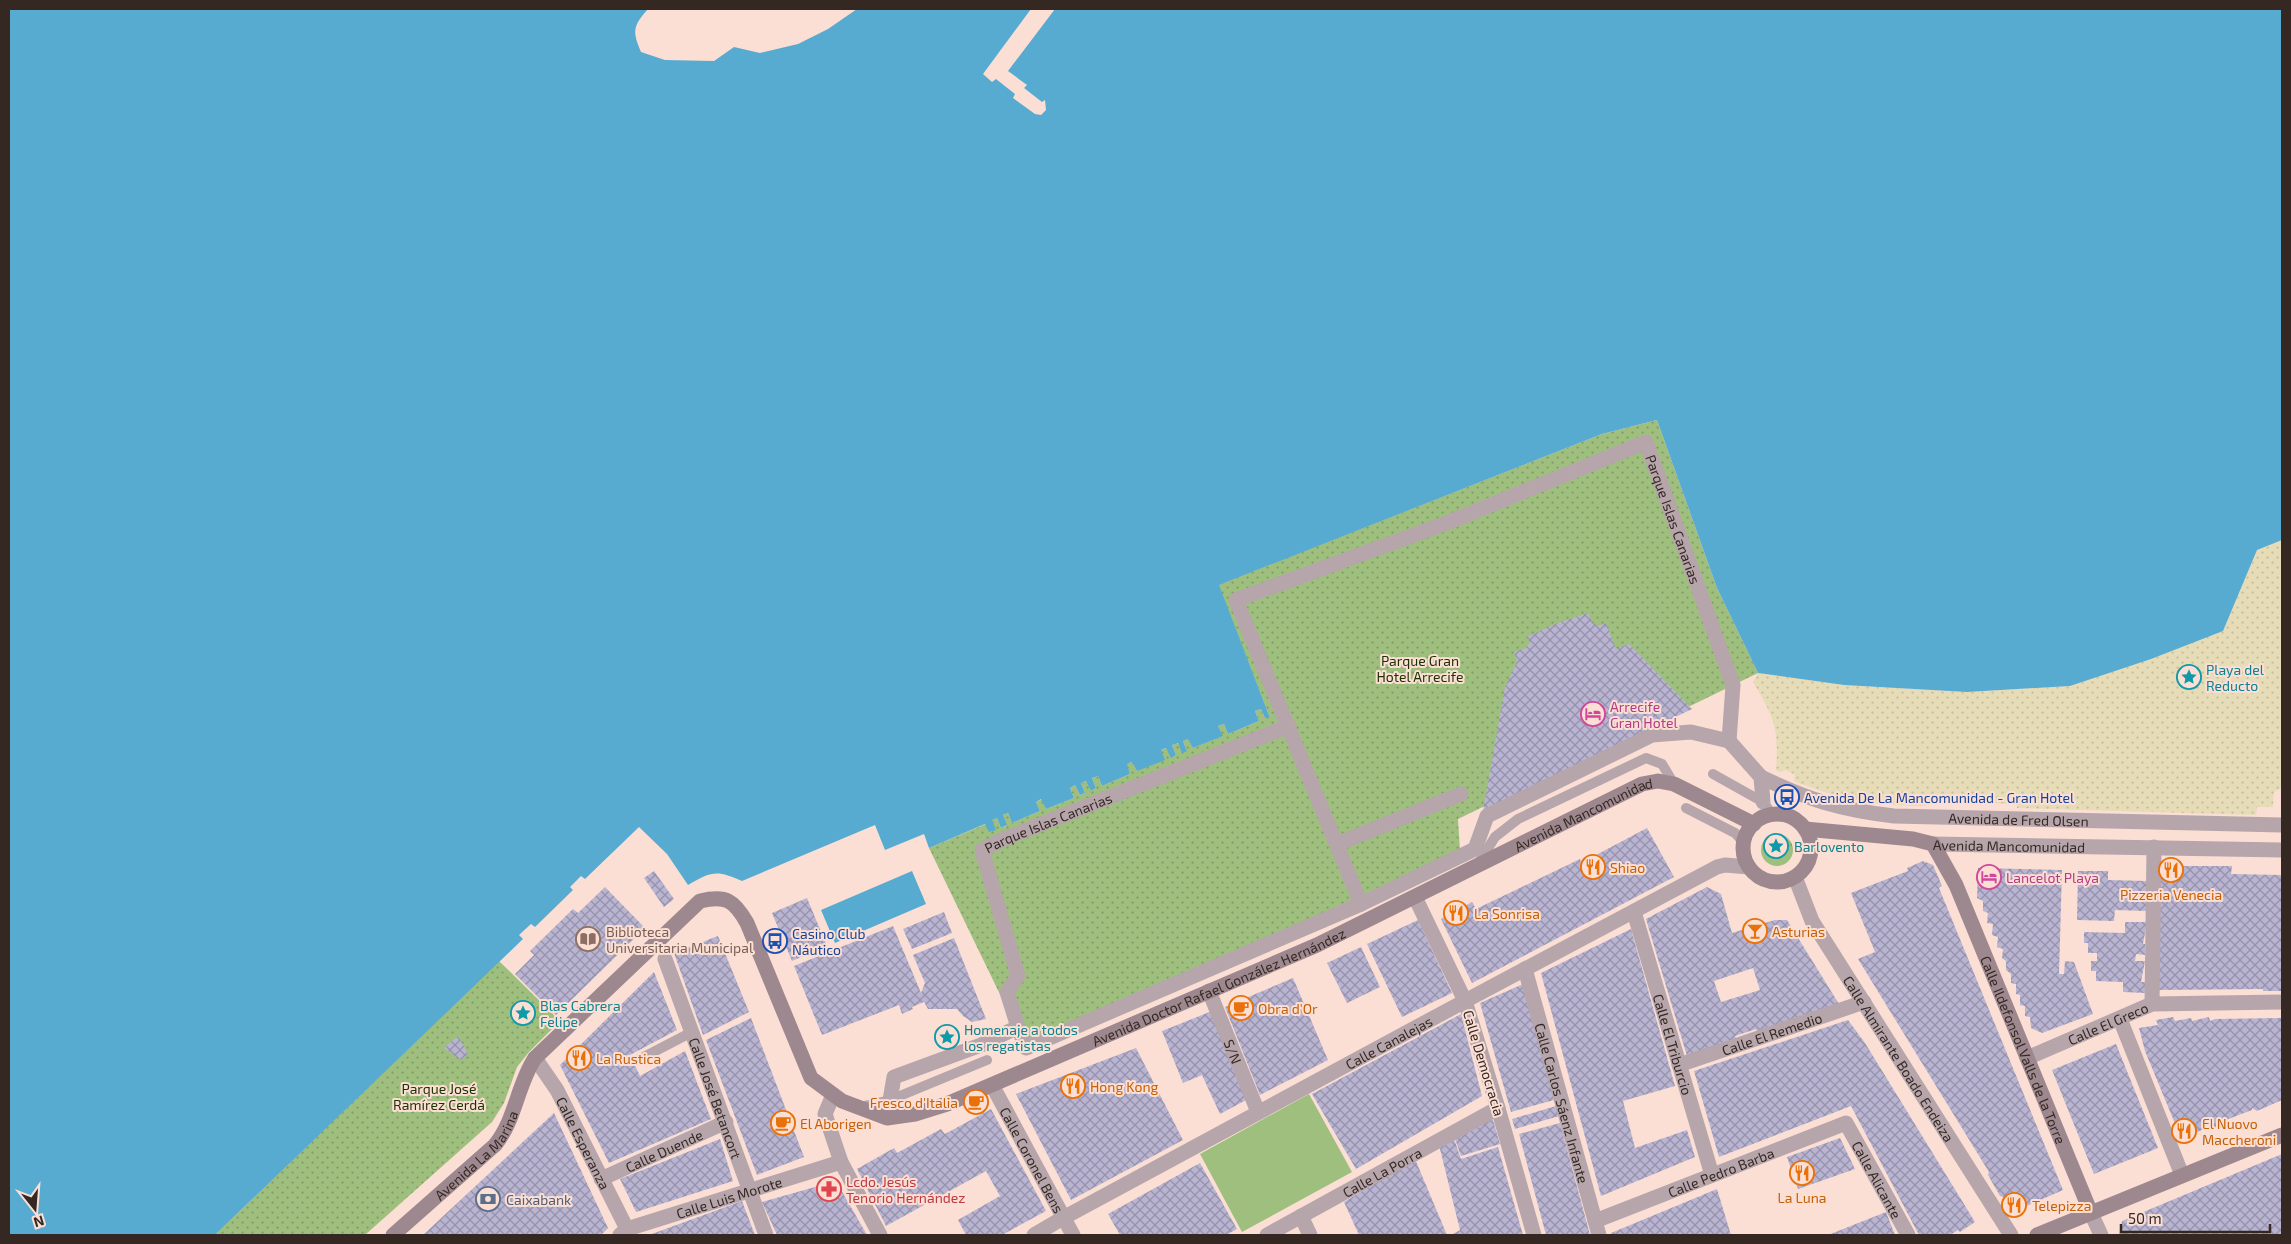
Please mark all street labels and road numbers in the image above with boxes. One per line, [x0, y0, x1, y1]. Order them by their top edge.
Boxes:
street label: Parque Islas Canarias [1643, 452, 1705, 586]
street label: Avenida Mancomunidad [1511, 774, 1654, 855]
street label: Parque Islas Canarias [981, 789, 1114, 856]
street label: Avenida de Fred Olsen [1948, 809, 2089, 829]
street label: Avenida Mancomunidad [1933, 835, 2085, 855]
street label: Avenida Doctor Rafael González Hernández [1089, 924, 1348, 1049]
street label: Calle Ildefonsol Valls de la Torre [1977, 953, 2070, 1146]
street label: Calle Almirante Boado Endeiza [1840, 972, 1958, 1145]
street label: Calle El Triburcio [1650, 992, 1696, 1097]
street label: Calle El Greco [2065, 998, 2151, 1048]
street label: Calle Democracia [1460, 1008, 1508, 1118]
street label: Calle El Remedio [1719, 1008, 1824, 1058]
street label: Calle Canalejas [1342, 1012, 1435, 1073]
street label: Calle Carlos Sáenz Infante [1532, 1021, 1593, 1185]
street label: Calle José Betancort [686, 1035, 746, 1161]
street label: S/N [1221, 1036, 1246, 1066]
street label: Calle Esperanza [553, 1094, 614, 1192]
street label: Calle Coronel Bens [997, 1104, 1068, 1216]
street label: Avenida La Marina [431, 1108, 521, 1203]
street label: Calle Duende [622, 1125, 705, 1175]
street label: Calle Alicante [1849, 1138, 1906, 1221]
street label: Calle La Porra [1339, 1143, 1424, 1200]
street label: Calle Pedro Barba [1665, 1144, 1776, 1200]
street label: Calle Luis Morote [674, 1173, 784, 1222]

